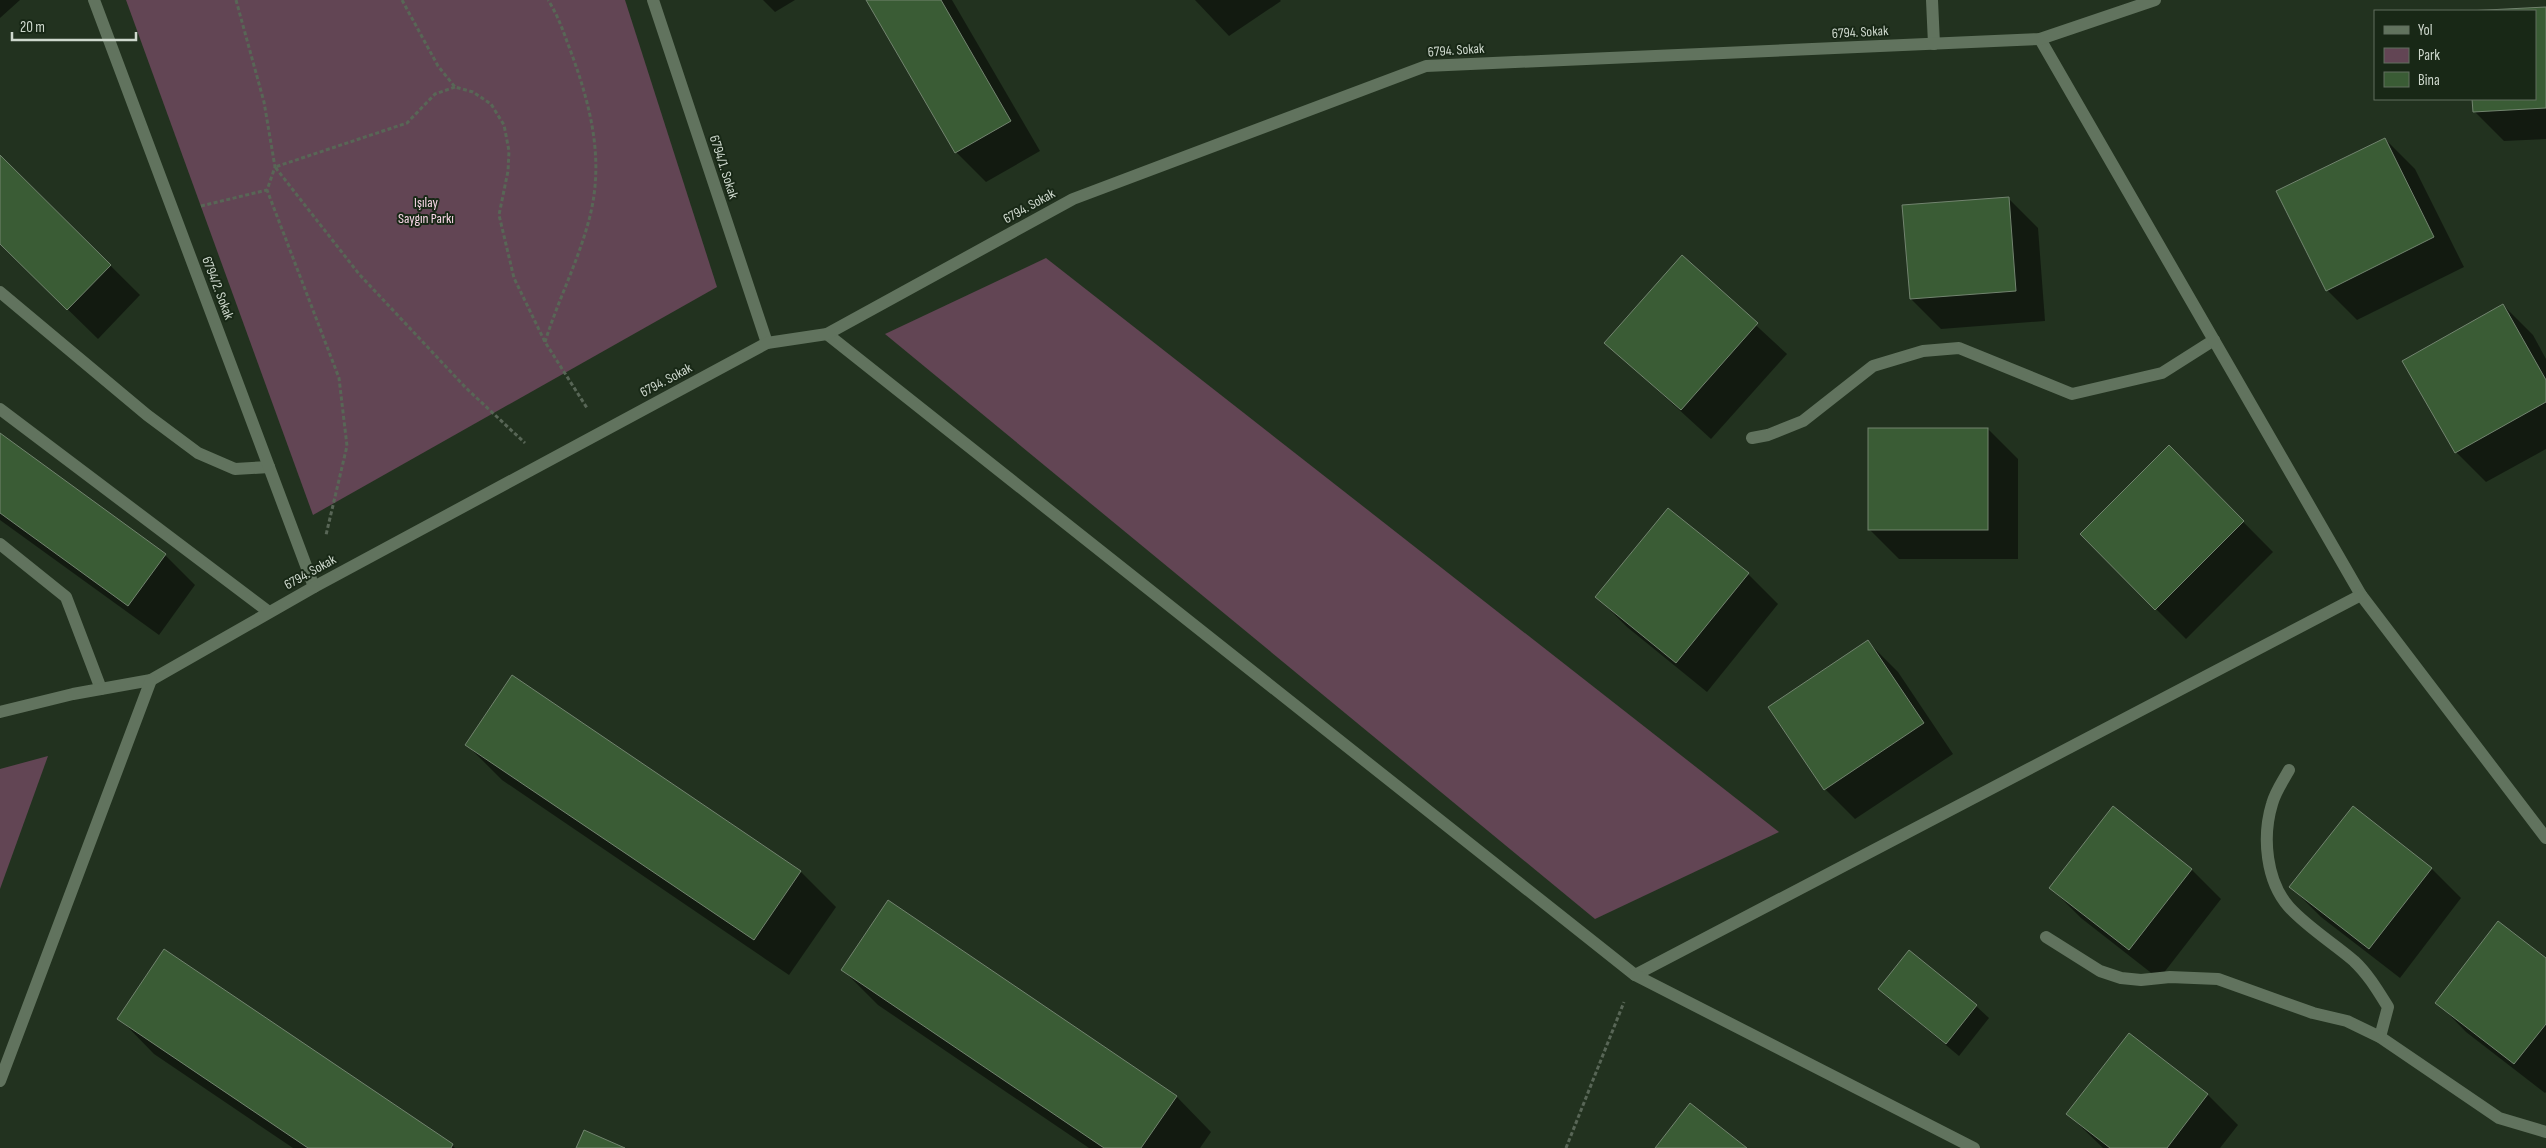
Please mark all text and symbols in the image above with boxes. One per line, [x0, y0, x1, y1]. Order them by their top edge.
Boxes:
scale bar [12, 10, 136, 42]
legend [2374, 10, 2536, 100]
text: 20 m [20, 18, 45, 37]
text: Yol [2418, 21, 2433, 40]
street label: 6794. Sokak [1831, 22, 1889, 42]
street label: 6794. Sokak [1427, 40, 1485, 60]
text: Park [2418, 46, 2440, 65]
text: Bina [2418, 71, 2440, 90]
street label: 6794/1. Sokak [706, 133, 742, 202]
street label: 6794. Sokak [1000, 185, 1058, 227]
park label: Işılay Saygın Parkı [398, 194, 454, 227]
street label: 6794/2. Sokak [198, 254, 238, 323]
street label: 6794. Sokak [637, 359, 696, 401]
street label: 6794. Sokak [281, 551, 339, 593]

